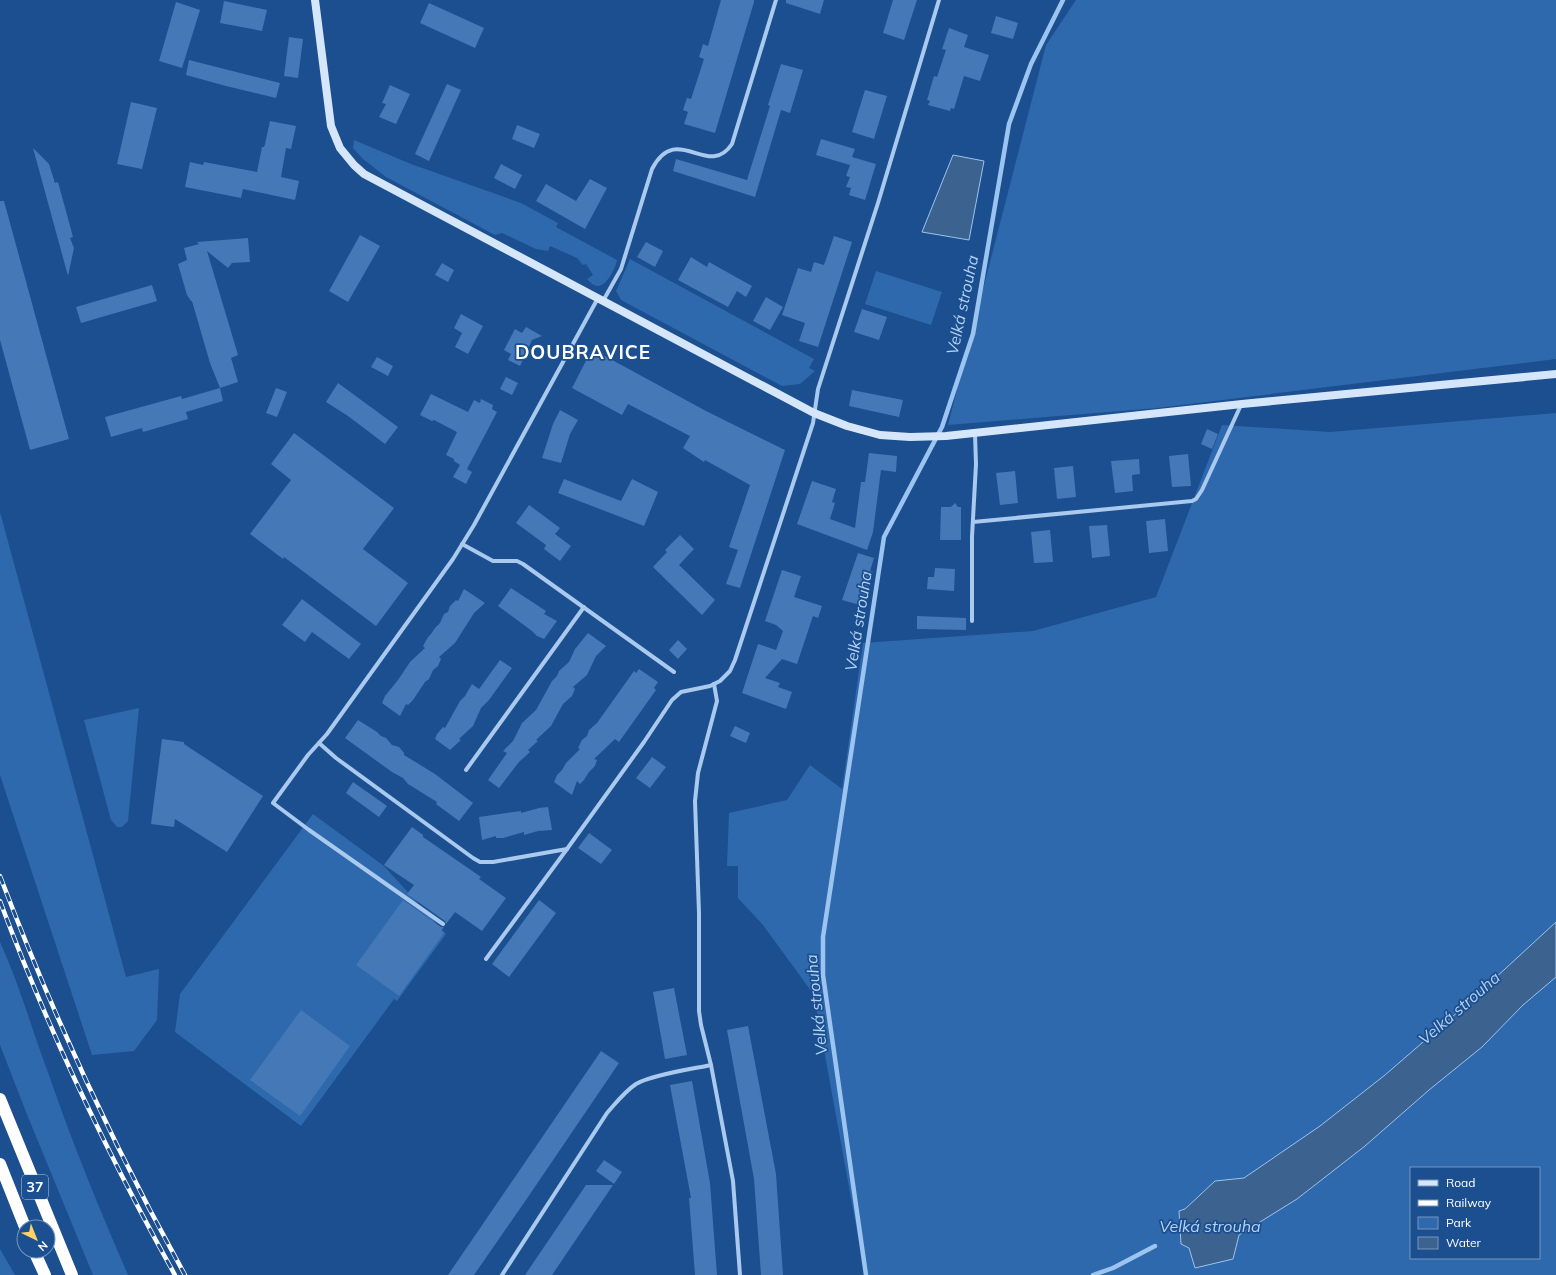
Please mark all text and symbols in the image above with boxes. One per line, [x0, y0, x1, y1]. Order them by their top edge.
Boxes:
water label: Velká strouha [942, 253, 982, 357]
district label: DOUBRAVICE [515, 340, 651, 364]
water label: Velká strouha [840, 569, 876, 673]
water label: Velká strouha [801, 953, 831, 1056]
water label: Velká strouha [1414, 967, 1504, 1049]
legend [1410, 1167, 1540, 1259]
road number: 37 [22, 1175, 48, 1199]
text: Road [1446, 1175, 1475, 1190]
text: Railway [1446, 1195, 1492, 1210]
text: Park [1446, 1215, 1472, 1230]
water label: Velká strouha [1159, 1216, 1261, 1236]
north arrow [16, 1219, 56, 1259]
text: Water [1446, 1235, 1482, 1250]
text: N [35, 1238, 51, 1254]

